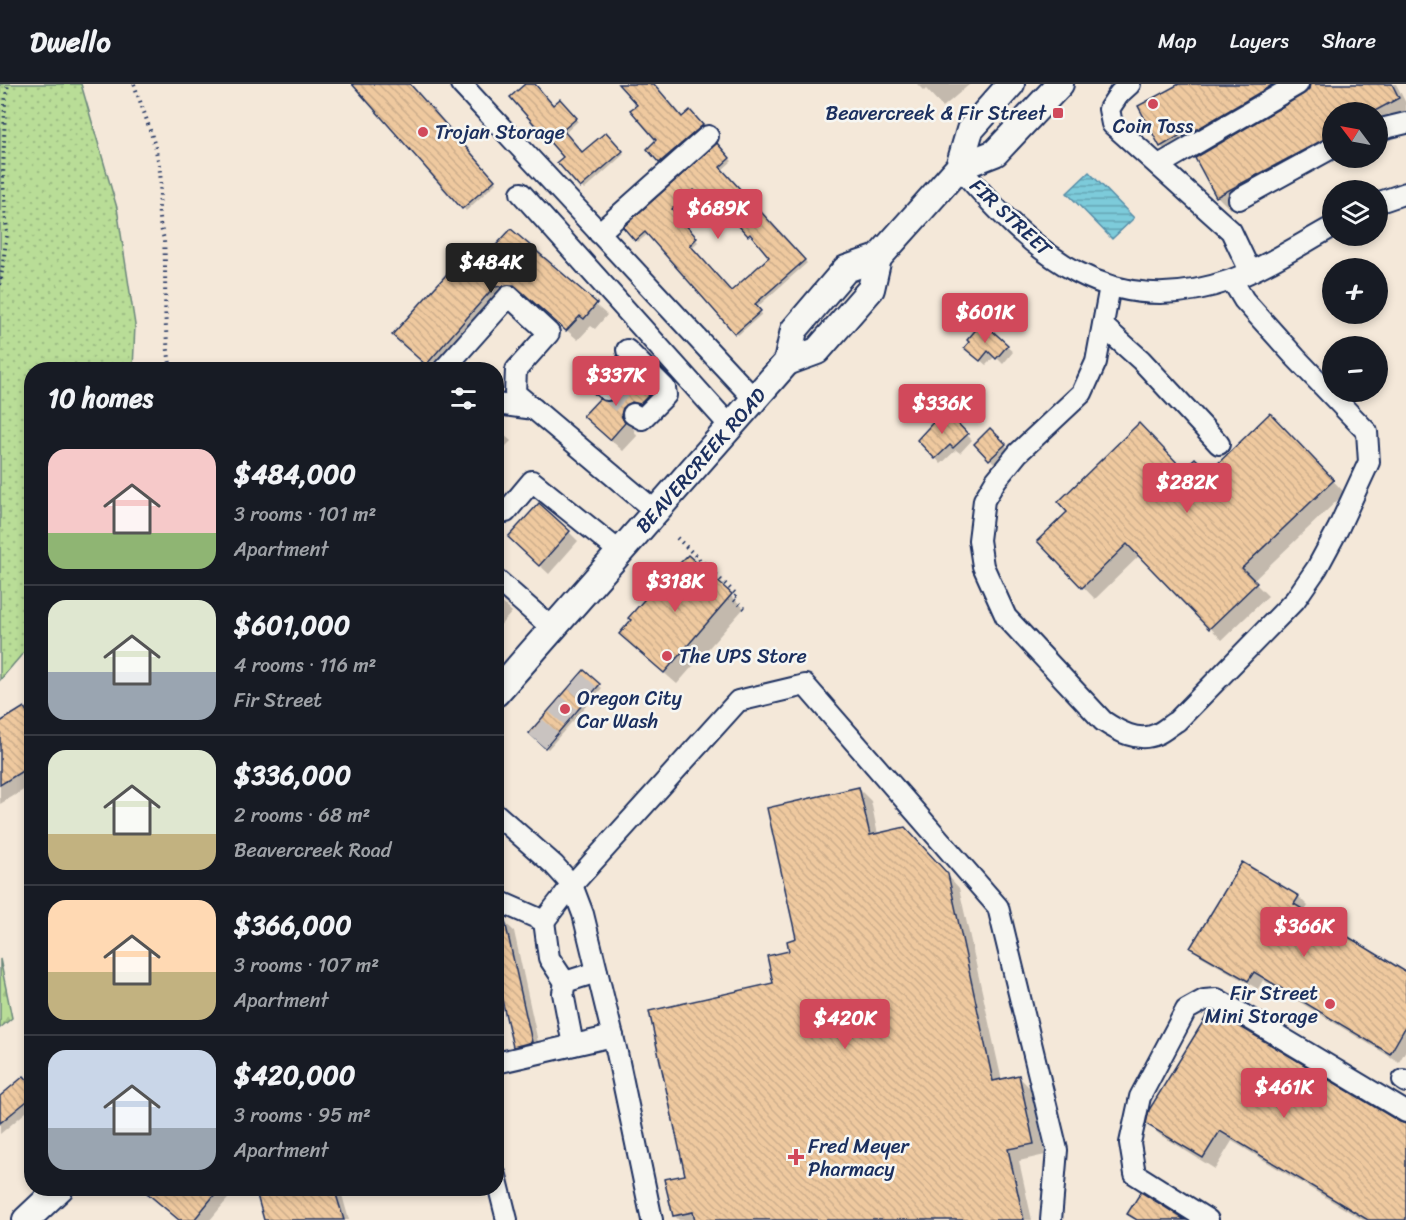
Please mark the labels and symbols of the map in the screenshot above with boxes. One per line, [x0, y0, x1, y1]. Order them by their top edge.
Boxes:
place label: Beavercreek & Fir Street [826, 96, 1047, 131]
marker: Coin Toss [1146, 97, 1160, 111]
north arrow [1322, 102, 1388, 168]
marker: Beavercreek & Fir Street [1051, 106, 1065, 120]
place label: Coin Toss [1113, 109, 1194, 144]
place label: Trojan Storage [435, 115, 565, 150]
marker: Trojan Storage [416, 125, 430, 139]
street label: FIR STREET [961, 170, 1061, 266]
pin: $689K [676, 189, 760, 240]
pin: $484K [449, 243, 533, 294]
pin: $601K [943, 293, 1027, 344]
pin: $337K [574, 356, 658, 407]
street label: BEAVERCREEK ROAD [627, 379, 775, 542]
pin: $336K [900, 384, 984, 435]
pin: $282K [1145, 463, 1229, 514]
pin: $318K [633, 562, 717, 613]
place label: The UPS Store [679, 639, 807, 674]
marker: The UPS Store [660, 649, 674, 663]
place label: Oregon City Car Wash [577, 681, 682, 739]
marker: Oregon City Car Wash [558, 702, 572, 716]
pin: $366K [1262, 907, 1346, 958]
place label: Fir Street Mini Storage [1205, 976, 1318, 1034]
marker: Fir Street Mini Storage [1323, 997, 1337, 1011]
pin: $420K [803, 999, 887, 1050]
pin: $461K [1242, 1068, 1326, 1119]
place label: Fred Meyer Pharmacy [808, 1129, 910, 1187]
marker: Fred Meyer Pharmacy [789, 1150, 803, 1164]

